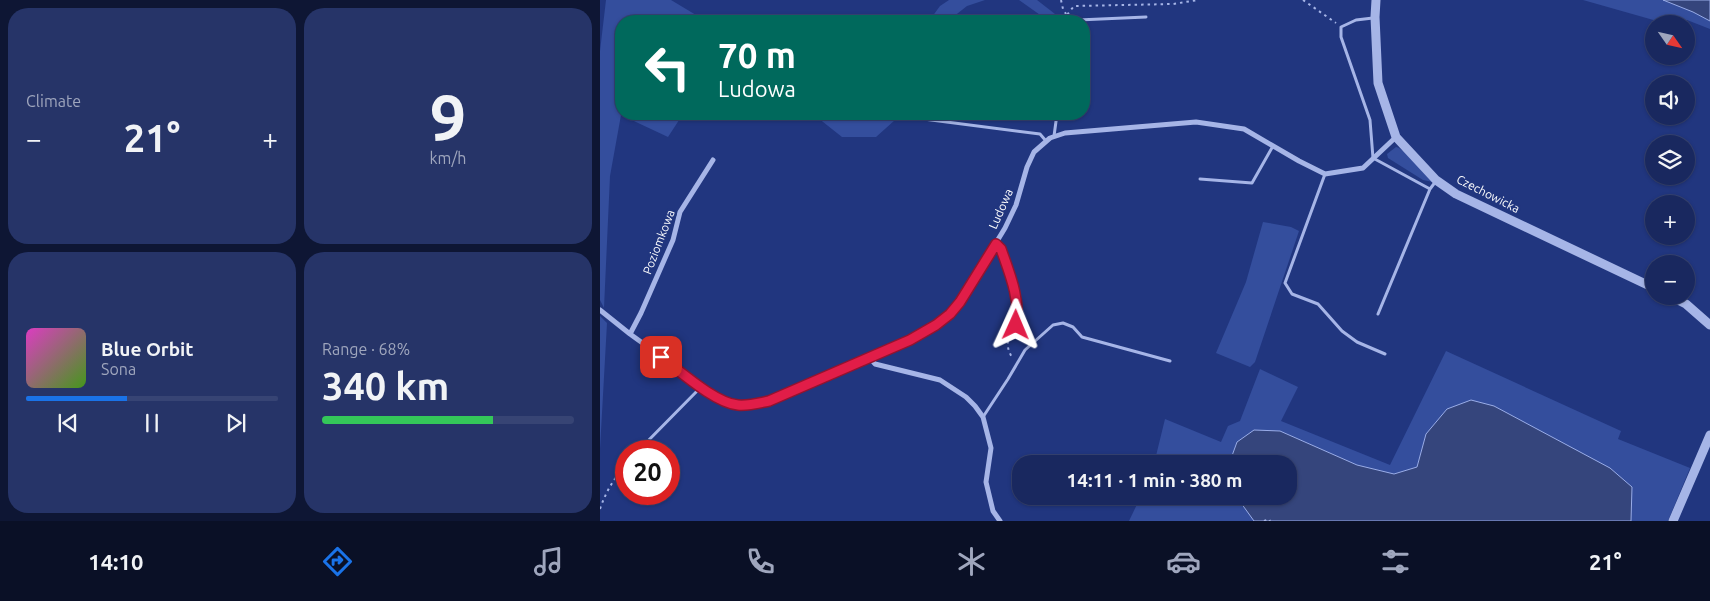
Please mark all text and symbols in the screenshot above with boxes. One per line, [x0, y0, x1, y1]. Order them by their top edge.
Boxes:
north arrow [1645, 15, 1695, 65]
map controls [1645, 15, 1695, 305]
icon: left [635, 35, 700, 100]
text: 70 m [718, 35, 796, 75]
button: sound [1645, 75, 1695, 125]
text: Ludowa [718, 76, 796, 101]
text: 9 [430, 80, 466, 153]
text: Climate [26, 92, 81, 110]
text: 21° [124, 117, 180, 159]
text: − [26, 123, 42, 154]
text: + [262, 123, 278, 154]
button: layers [1645, 135, 1695, 185]
text: km/h [430, 149, 466, 167]
street label: Czechowicka [1455, 172, 1522, 215]
street label: Ludowa [986, 187, 1015, 231]
button: + [1645, 195, 1695, 245]
street label: Poziomkowa [640, 208, 677, 276]
button: − [1645, 255, 1695, 305]
position arrow [989, 298, 1041, 350]
pin [640, 336, 682, 378]
text: Blue Orbit [101, 338, 194, 360]
text: Range · 68% [322, 340, 410, 358]
icon: arrive [647, 343, 675, 371]
text: Sona [101, 360, 136, 378]
text: 340 km [322, 365, 449, 407]
icon: previous [54, 409, 82, 437]
icon: pause [138, 409, 166, 437]
icon: next [222, 409, 250, 437]
speed limit sign: 20 [615, 440, 680, 505]
text: 14:11 · 1 min · 380 m [1067, 469, 1242, 491]
icon: directions [320, 544, 355, 579]
icon: music [531, 544, 566, 579]
icon: phone [743, 544, 778, 579]
icon: climate [954, 544, 989, 579]
icon: car [1166, 544, 1201, 579]
icon: filters [1378, 544, 1413, 579]
text: 14:10 [88, 549, 143, 574]
text: 21° [1589, 549, 1622, 574]

